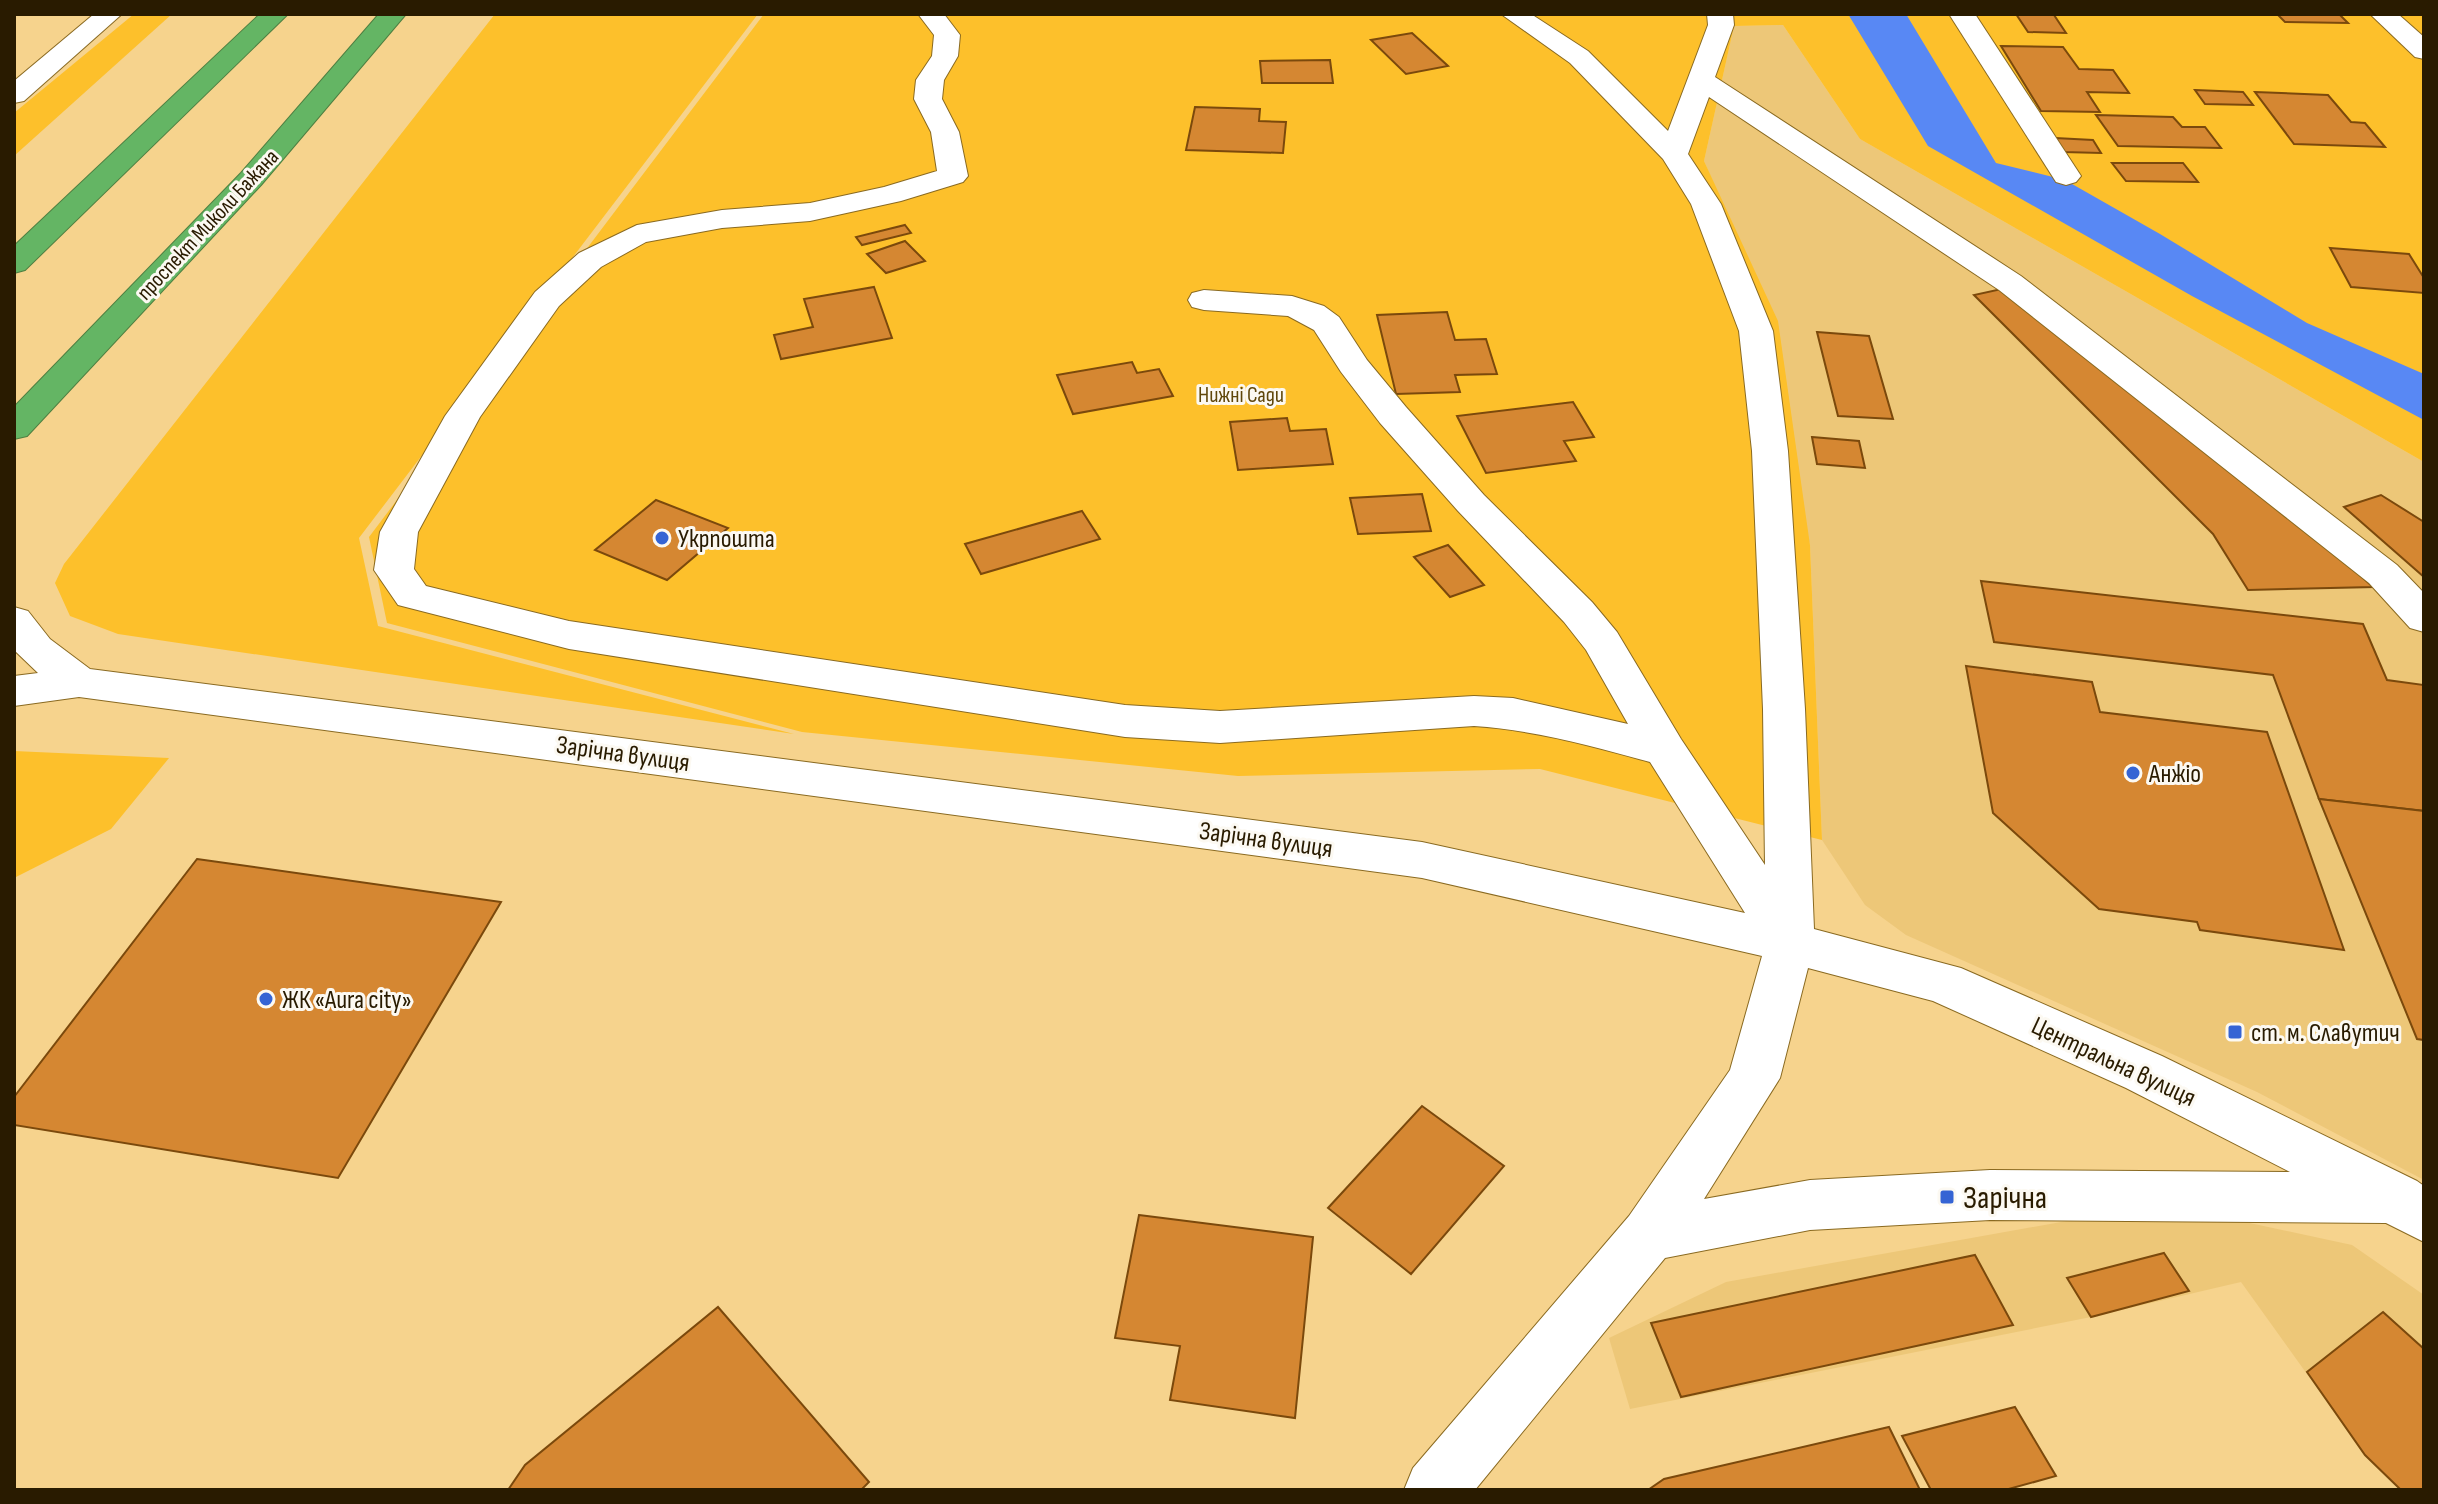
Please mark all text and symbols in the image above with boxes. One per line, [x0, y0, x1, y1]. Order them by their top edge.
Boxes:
street label: проспект Миколи Бажана [131, 144, 285, 306]
park label: Нижні Сади [1198, 382, 1284, 409]
place label: Укрпошта [678, 524, 775, 555]
marker: Укрпошта [653, 529, 671, 547]
street label: Зарічна вулиця [554, 730, 691, 779]
place label: Анжіо [2148, 759, 2201, 790]
marker: Анжіо [2124, 764, 2142, 782]
street label: Зарічна вулиця [1197, 816, 1334, 865]
place label: ЖК «Aura city» [282, 985, 412, 1016]
marker: ЖК «Aura city» [257, 990, 275, 1008]
street label: Центральна вулиця [2026, 1011, 2200, 1114]
place label: ст. м. Славутич [2251, 1018, 2400, 1049]
marker: ст. м. Славутич [2226, 1023, 2244, 1041]
place label: Зарічна [1963, 1179, 2047, 1218]
marker: Зарічна [1938, 1188, 1956, 1206]

